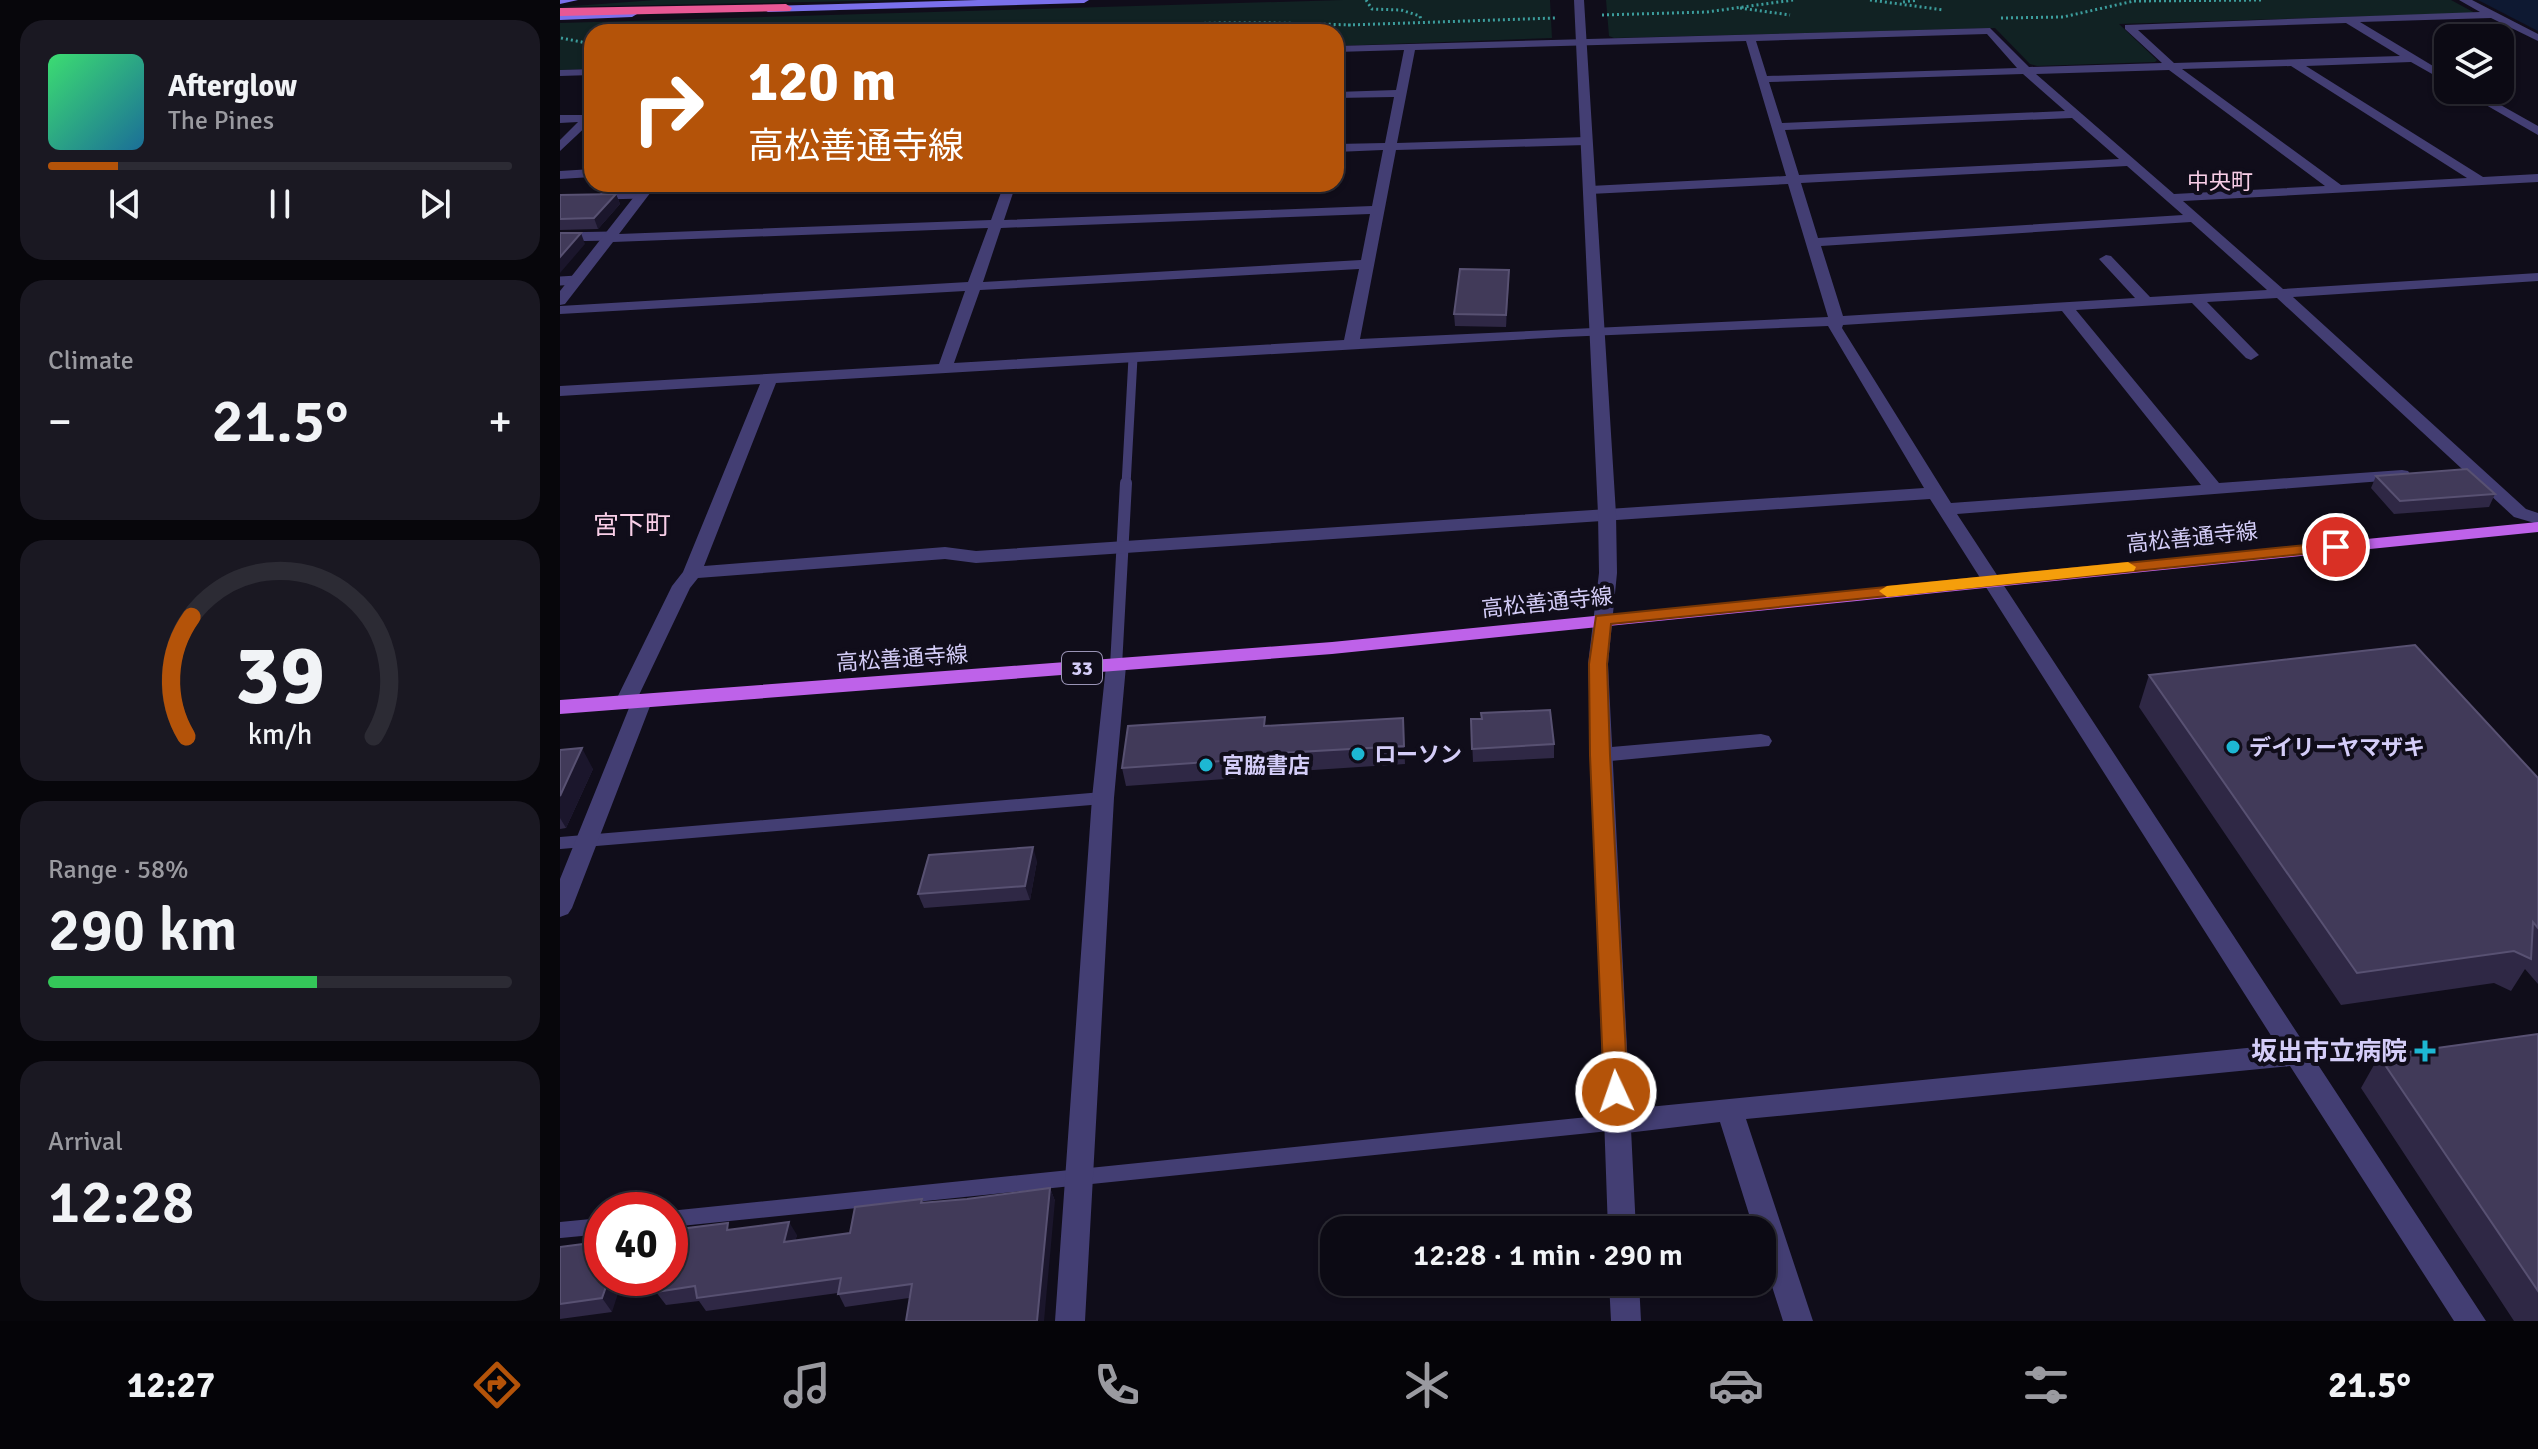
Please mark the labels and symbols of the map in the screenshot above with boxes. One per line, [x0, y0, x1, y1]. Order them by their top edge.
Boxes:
district label: 中央町 [2187, 168, 2253, 195]
district label: 宮下町 [593, 510, 671, 542]
pin [2302, 513, 2370, 581]
street label: 高松善通寺線 [2125, 517, 2259, 558]
street label: 高松善通寺線 [1480, 582, 1614, 623]
street label: 高松善通寺線 [835, 640, 969, 677]
road number: 33 [1062, 652, 1102, 684]
place label: デイリーヤマザキ [2249, 734, 2425, 761]
marker: デイリーヤマザキ [2224, 738, 2242, 756]
place label: ローソン [1374, 741, 1462, 768]
marker: ローソン [1349, 745, 1367, 763]
place label: 宮脇書店 [1222, 752, 1310, 779]
marker: 宮脇書店 [1197, 756, 1215, 774]
place label: 坂出市立病院 [2251, 1036, 2407, 1068]
marker: 坂出市立病院 [2414, 1040, 2436, 1062]
position arrow [1574, 1050, 1658, 1134]
speed limit sign: 40 [584, 1192, 688, 1296]

